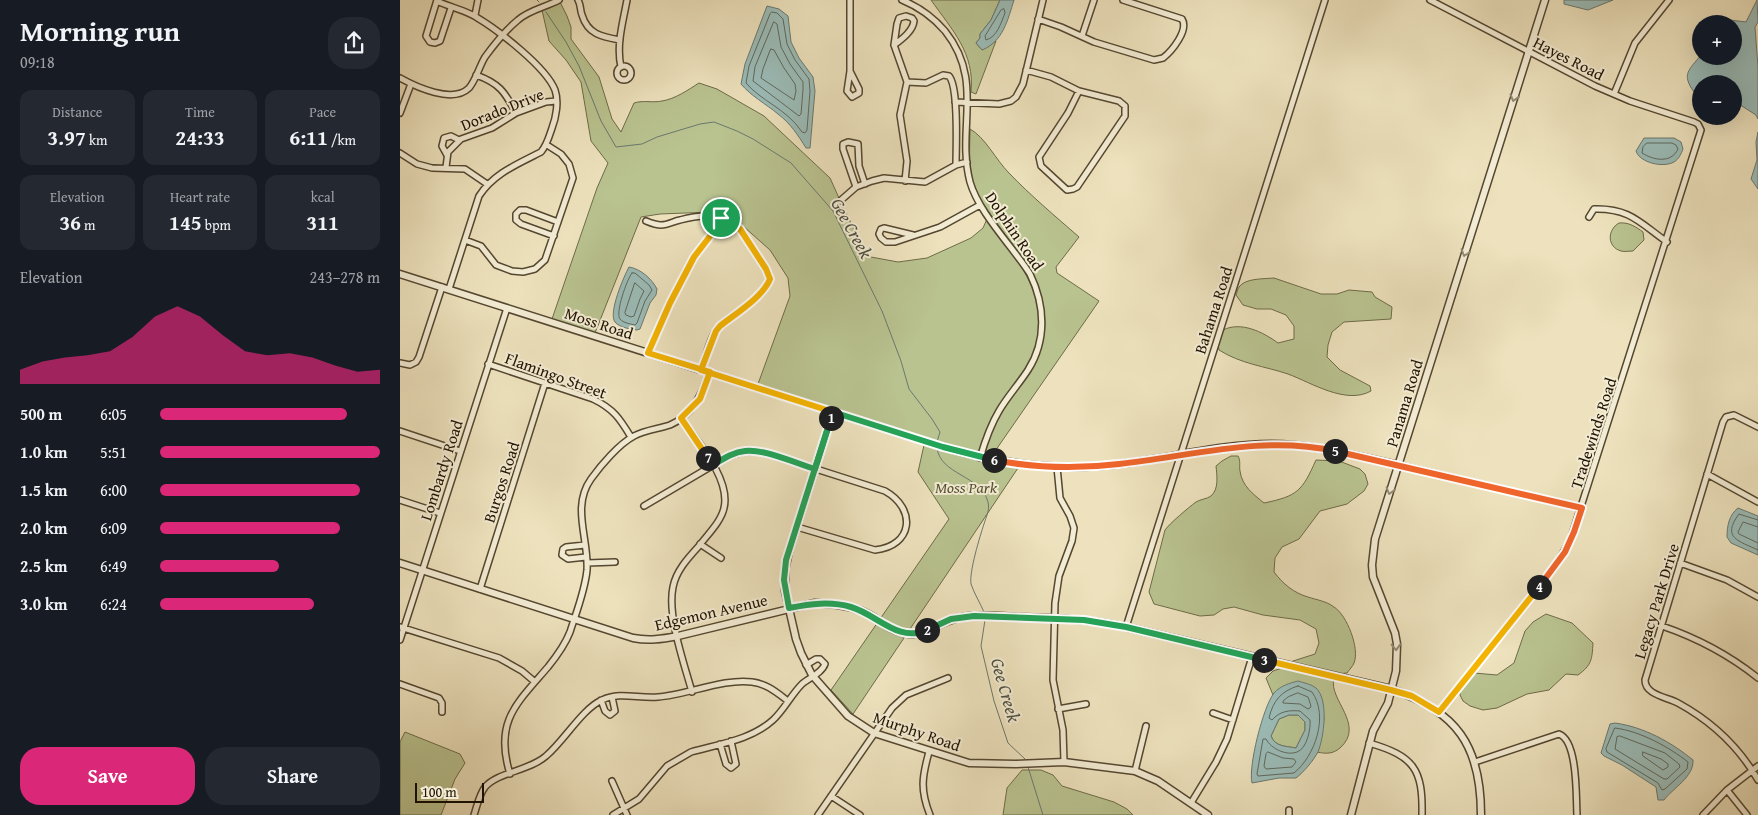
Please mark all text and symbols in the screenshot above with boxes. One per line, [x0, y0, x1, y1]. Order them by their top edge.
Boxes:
text: Morning run [20, 10, 180, 51]
map controls [1692, 15, 1742, 125]
button: + [1692, 15, 1742, 65]
button: share [328, 17, 380, 69]
street label: Hayes Road [1529, 30, 1609, 86]
text: 09:18 [20, 50, 55, 74]
button: − [1692, 75, 1742, 125]
street label: Dorado Drive [457, 81, 547, 137]
one-way arrow [1510, 93, 1520, 102]
text: Distance [52, 102, 102, 122]
text: Time [185, 102, 215, 122]
text: Pace [309, 102, 336, 122]
text: 3.97 [47, 122, 86, 153]
text: 24:33 [175, 122, 225, 153]
text: 6:11 [289, 122, 328, 153]
text: km [86, 130, 107, 150]
text: /km [328, 130, 356, 150]
text: Elevation [50, 187, 105, 207]
text: Heart rate [170, 187, 230, 207]
text: kcal [311, 187, 335, 207]
street label: Dolphin Road [980, 187, 1051, 276]
water label: Gee Creek [824, 193, 880, 264]
pin [700, 197, 742, 239]
icon: arrive [707, 204, 735, 232]
text: 36 [59, 207, 81, 238]
text: 145 [169, 207, 202, 238]
text: 311 [306, 207, 339, 238]
text: m [81, 215, 95, 235]
text: bpm [202, 215, 231, 235]
one-way arrow [1461, 248, 1471, 257]
street label: Bahama Road [1188, 263, 1239, 357]
text: Elevation [20, 265, 83, 289]
text: 243–278 m [310, 265, 380, 289]
street label: Moss Road [562, 301, 637, 346]
street label: Flamingo Street [502, 346, 610, 405]
street label: Panama Road [1379, 356, 1429, 450]
street label: Tradewinds Road [1564, 374, 1622, 492]
text: 500 m [20, 402, 62, 426]
text: 6:05 [100, 402, 127, 426]
pin: 1 [818, 406, 844, 430]
text: 1 [828, 408, 835, 428]
street label: Lombardy Road [413, 416, 469, 524]
street label: Burgos Road [477, 438, 526, 526]
pin: 5 [1322, 438, 1348, 464]
text: 1.0 km [20, 440, 67, 464]
text: 5:51 [100, 440, 127, 464]
text: 5 [1332, 441, 1339, 461]
pin: 7 [696, 446, 720, 470]
text: 7 [705, 448, 712, 468]
pin: 6 [982, 448, 1006, 472]
text: 6 [991, 450, 998, 470]
park label: Moss Park [935, 475, 998, 499]
text: 1.5 km [20, 478, 67, 502]
text: 6:00 [100, 478, 127, 502]
one-way arrow [1386, 487, 1396, 495]
text: 2.0 km [20, 516, 67, 540]
text: 6:09 [100, 516, 127, 540]
street label: Legacy Park Drive [1627, 540, 1685, 662]
text: 2.5 km [20, 554, 67, 578]
text: 6:49 [100, 554, 127, 578]
pin: 4 [1526, 574, 1552, 600]
text: 4 [1536, 577, 1543, 597]
street label: Edgemon Avenue [652, 587, 770, 637]
text: 3.0 km [20, 592, 67, 616]
text: 6:24 [100, 592, 127, 616]
pin: 2 [914, 618, 940, 642]
text: 2 [924, 620, 931, 640]
one-way arrow [1391, 643, 1402, 651]
pin: 3 [1252, 648, 1276, 672]
text: 3 [1261, 650, 1268, 670]
water label: Gee Creek [984, 655, 1028, 726]
street label: Murphy Road [870, 705, 964, 757]
button: Save [20, 747, 195, 805]
button: Share [205, 747, 380, 805]
scale bar [415, 780, 484, 803]
text: 100 m [422, 782, 457, 802]

